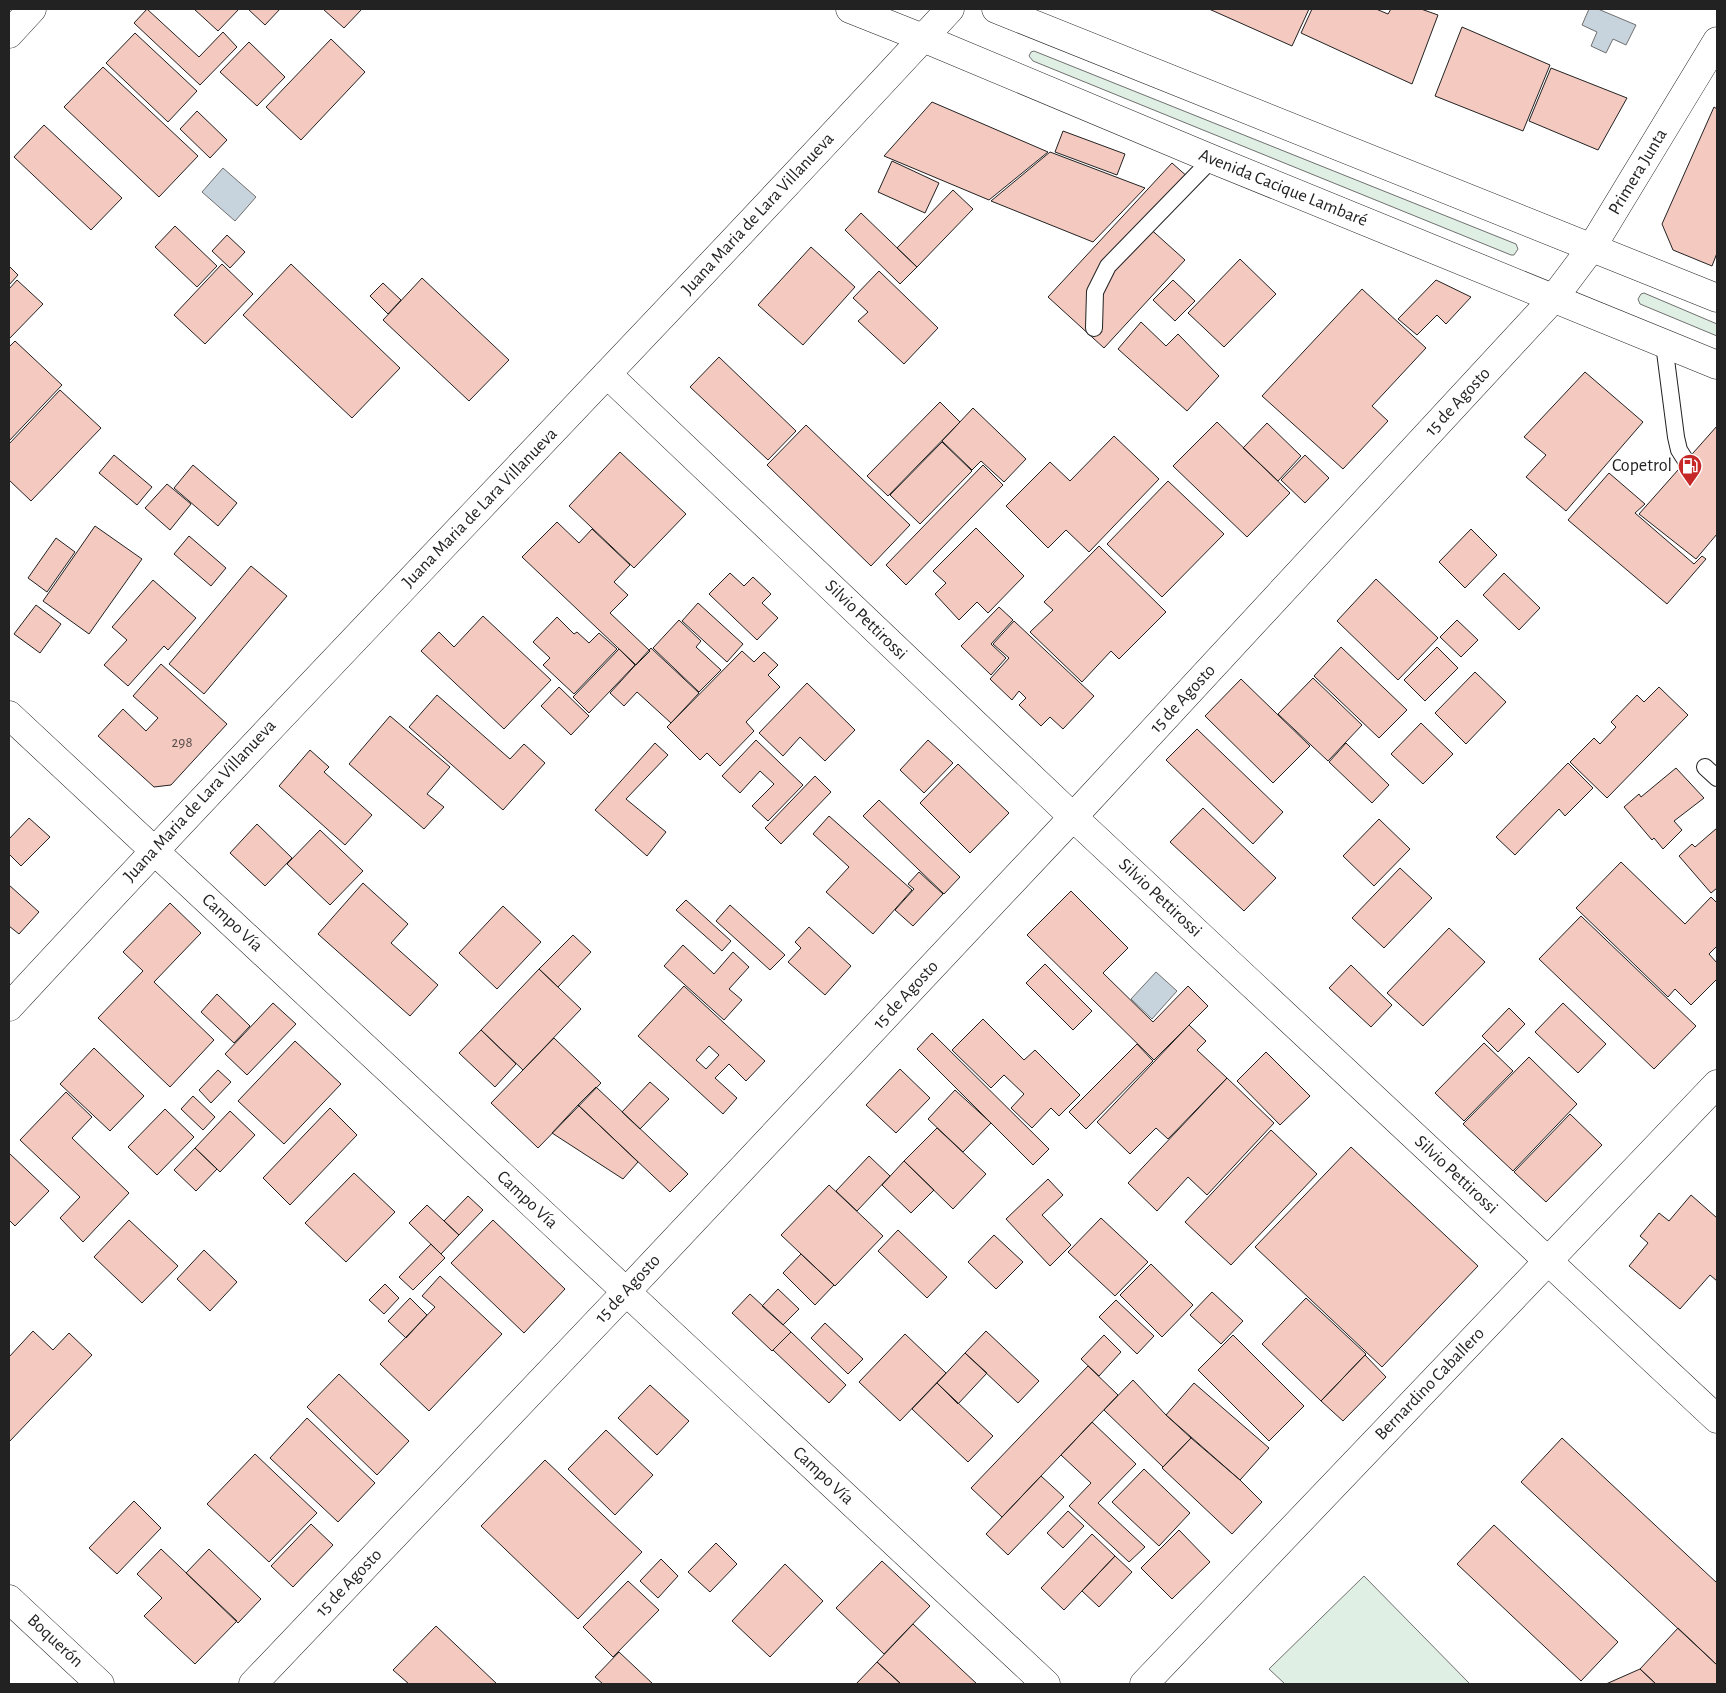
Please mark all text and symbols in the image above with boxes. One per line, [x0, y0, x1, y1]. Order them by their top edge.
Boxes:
street label: Primera Junta [1605, 126, 1671, 218]
street label: Juana Maria de Lara Villanueva [678, 130, 838, 298]
street label: Avenida Cacique Lambaré [1196, 146, 1370, 230]
street label: 15 de Agosto [1422, 364, 1494, 440]
street label: Juana Maria de Lara Villanueva [399, 425, 561, 591]
fuel station icon: Copetrol [1677, 453, 1703, 487]
place label: Copetrol [1612, 457, 1672, 475]
street label: Silvio Pettirossi [822, 577, 910, 663]
street label: 15 de Agosto [1147, 661, 1219, 737]
street label: Juana Maria de Lara Villanueva [120, 717, 280, 885]
house number: 298 [172, 735, 193, 750]
street label: Silvio Pettirossi [1115, 855, 1205, 941]
street label: Campo Vía [198, 891, 266, 955]
street label: 15 de Agosto [870, 957, 942, 1033]
street label: Silvio Pettirossi [1411, 1132, 1501, 1218]
street label: Campo Vía [493, 1168, 561, 1232]
street label: 15 de Agosto [592, 1251, 664, 1327]
street label: Bernardino Caballero [1372, 1324, 1488, 1444]
street label: Campo Vía [789, 1444, 857, 1508]
street label: 15 de Agosto [313, 1546, 386, 1620]
street label: Boquerón [24, 1611, 86, 1671]

